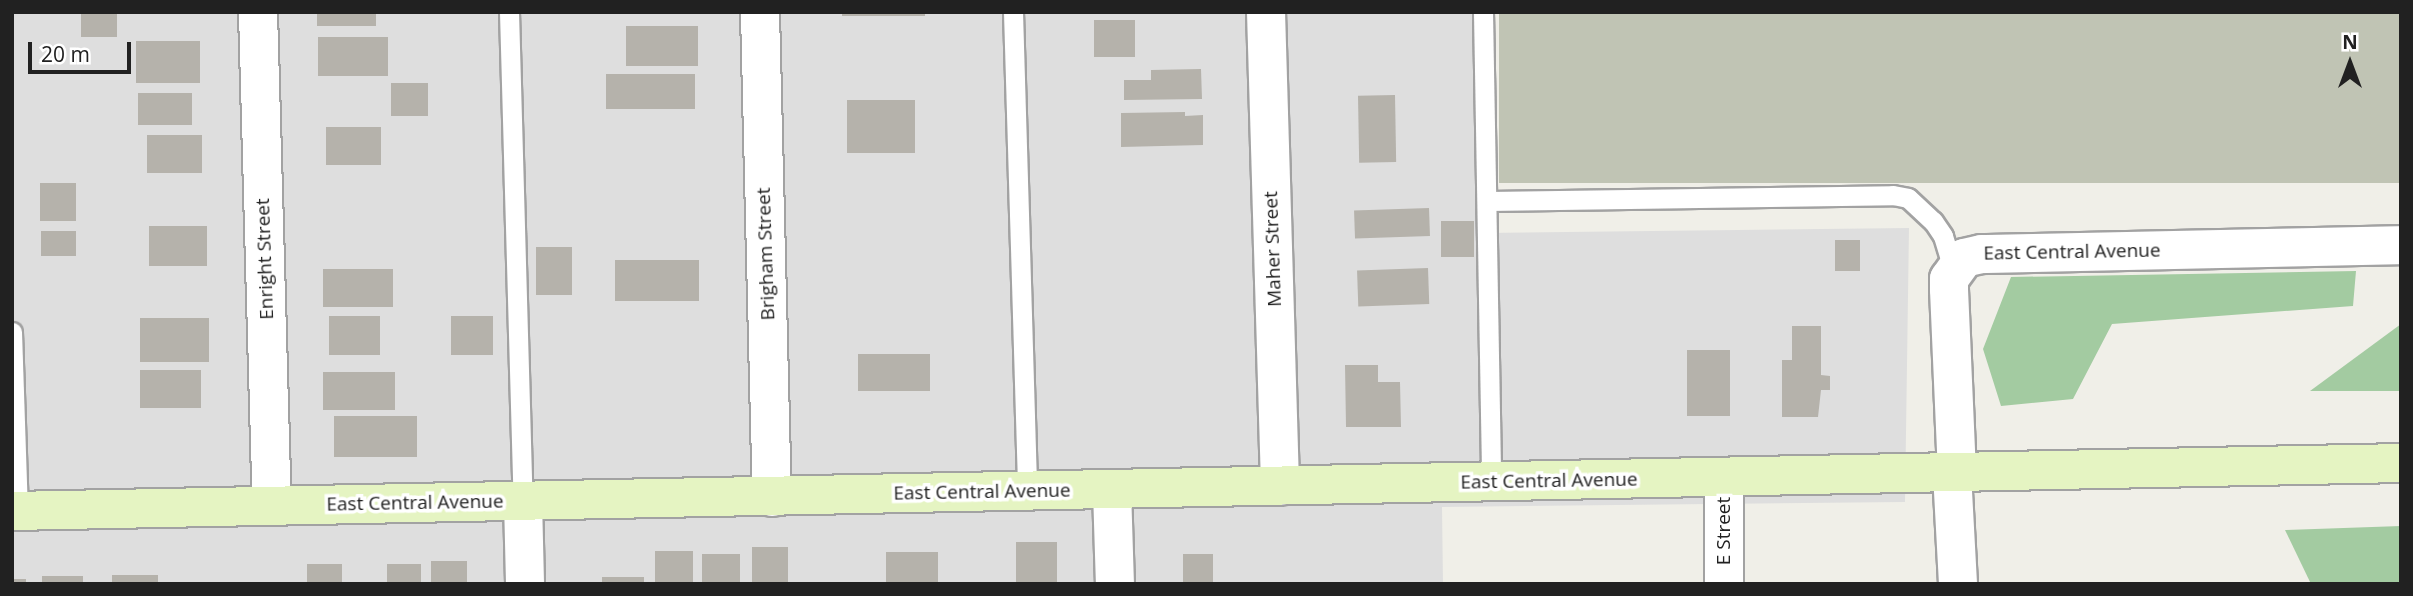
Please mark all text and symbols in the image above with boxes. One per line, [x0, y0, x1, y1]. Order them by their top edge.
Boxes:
scale bar [32, 28, 135, 72]
north arrow [2315, 28, 2385, 98]
text: N [2342, 29, 2358, 55]
text: 20 m [41, 40, 90, 68]
street label: Brigham Street [752, 187, 780, 321]
street label: Maher Street [1260, 191, 1286, 307]
street label: Enright Street [251, 198, 279, 320]
street label: East Central Avenue [1983, 239, 2161, 265]
street label: East Central Avenue [1460, 468, 1638, 494]
street label: East Central Avenue [893, 479, 1071, 505]
street label: East Central Avenue [326, 490, 504, 516]
street label: E Street [1713, 497, 1735, 565]

